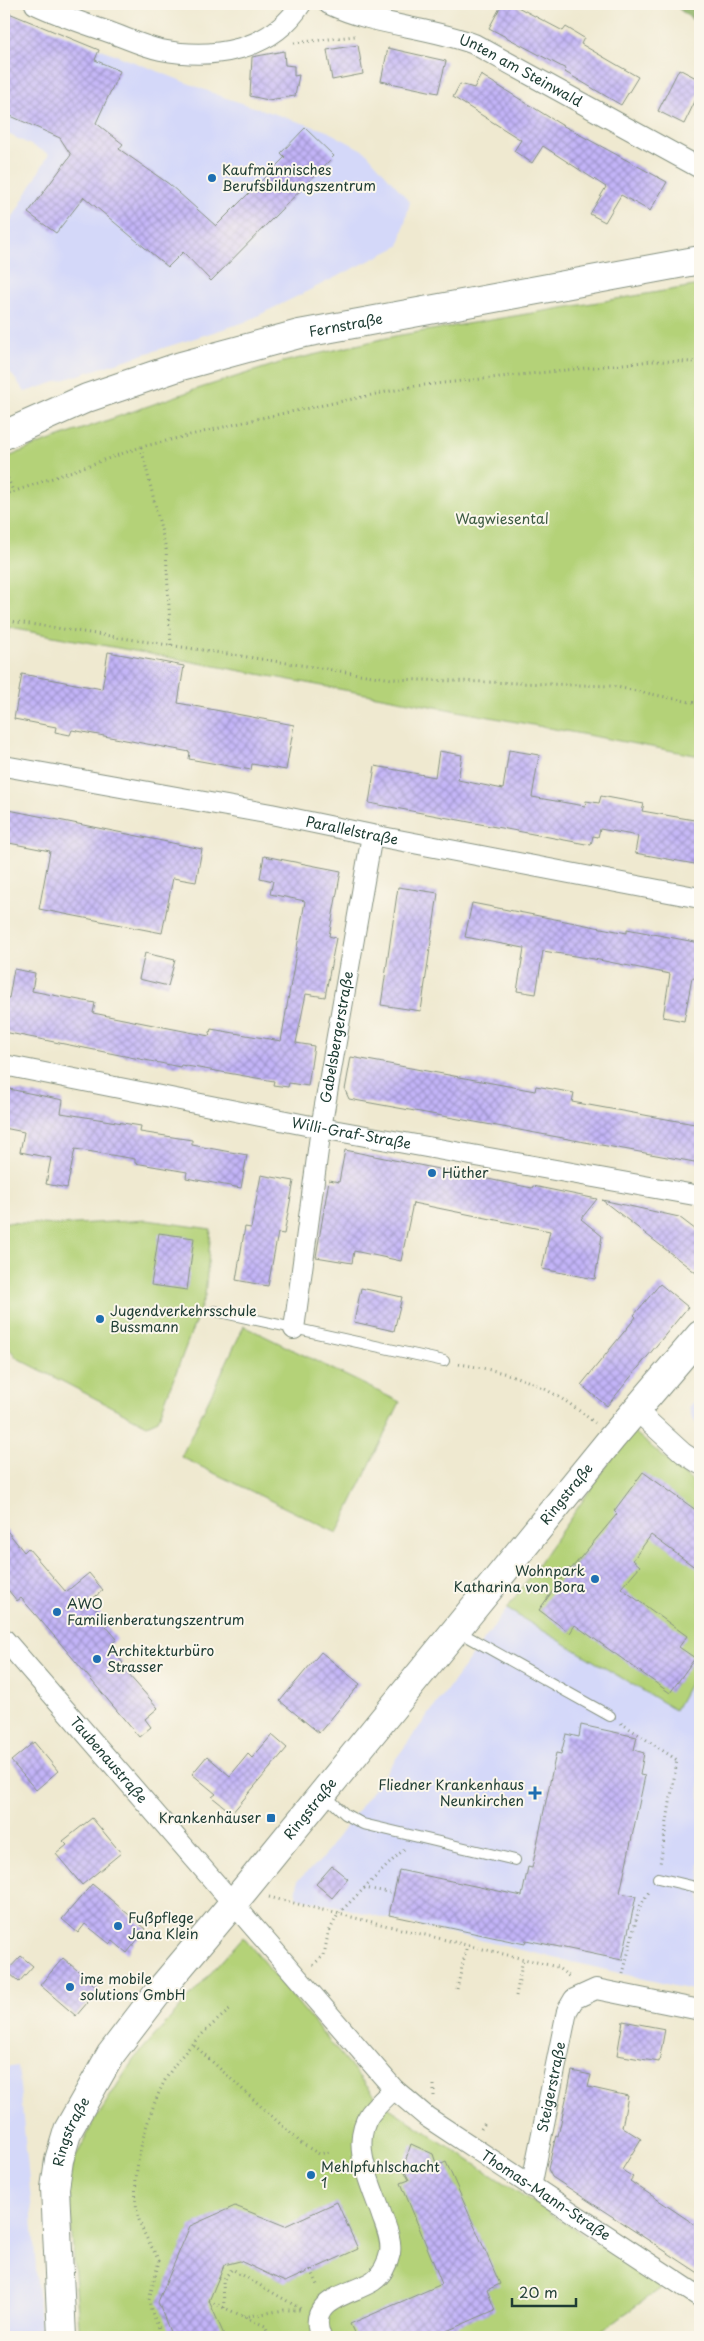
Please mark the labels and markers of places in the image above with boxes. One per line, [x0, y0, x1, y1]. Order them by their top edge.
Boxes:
place label: Kaufmännisches Berufsbildungszentrum [222, 159, 376, 196]
marker: Kaufmännisches Berufsbildungszentrum [206, 172, 218, 184]
place label: Hüther [442, 1162, 489, 1183]
marker: Hüther [426, 1167, 438, 1179]
place label: Jugendverkehrsschule Bussmann [110, 1300, 257, 1337]
marker: Jugendverkehrsschule Bussmann [94, 1313, 106, 1325]
place label: Wohnpark Katharina von Bora [454, 1560, 585, 1597]
marker: Wohnpark Katharina von Bora [589, 1573, 601, 1585]
place label: AWO Familienberatungszentrum [67, 1593, 245, 1630]
marker: AWO Familienberatungszentrum [51, 1606, 63, 1618]
place label: Architekturbüro Strasser [107, 1640, 214, 1677]
marker: Architekturbüro Strasser [91, 1653, 103, 1665]
place label: Fliedner Krankenhaus Neunkirchen [378, 1774, 524, 1811]
marker: Fliedner Krankenhaus Neunkirchen [528, 1786, 542, 1800]
place label: Krankenhäuser [159, 1807, 261, 1828]
marker: Krankenhäuser [265, 1812, 277, 1824]
place label: Fußpflege Jana Klein [128, 1907, 199, 1944]
marker: Fußpflege Jana Klein [112, 1920, 124, 1932]
place label: ime mobile solutions GmbH [80, 1968, 186, 2005]
marker: ime mobile solutions GmbH [64, 1981, 76, 1993]
place label: Mehlpfuhlschacht 1 [321, 2156, 440, 2193]
marker: Mehlpfuhlschacht 1 [305, 2169, 317, 2181]

